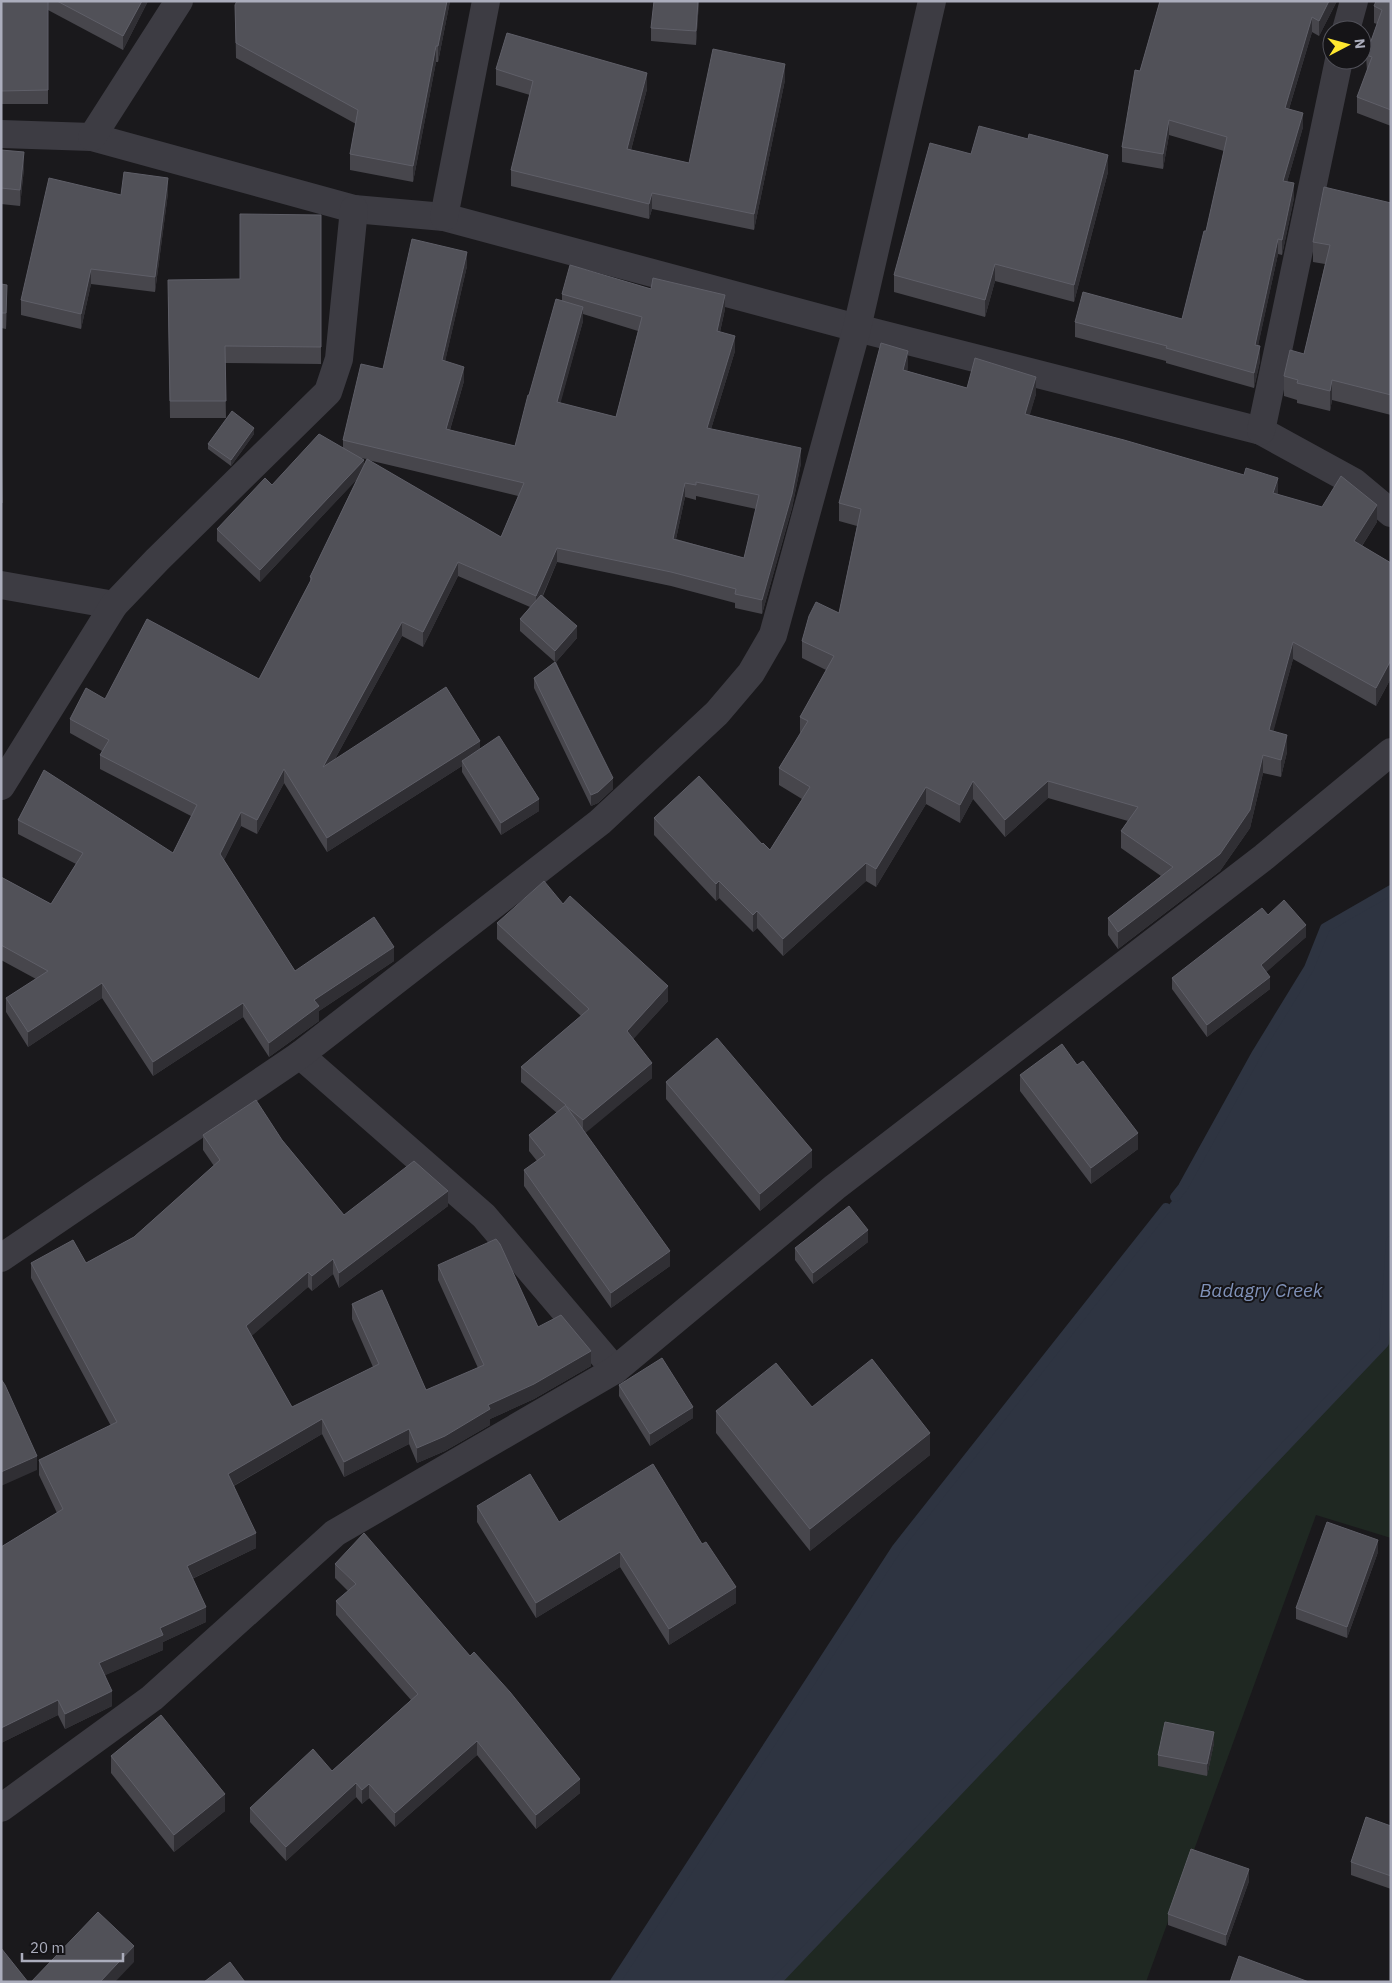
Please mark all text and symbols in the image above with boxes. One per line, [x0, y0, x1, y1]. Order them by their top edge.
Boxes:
north arrow [1322, 20, 1372, 70]
text: N [1350, 38, 1369, 50]
water label: Badagry Creek [1199, 1278, 1324, 1302]
scale bar [22, 1930, 124, 1962]
text: 20 m [30, 1938, 65, 1957]

